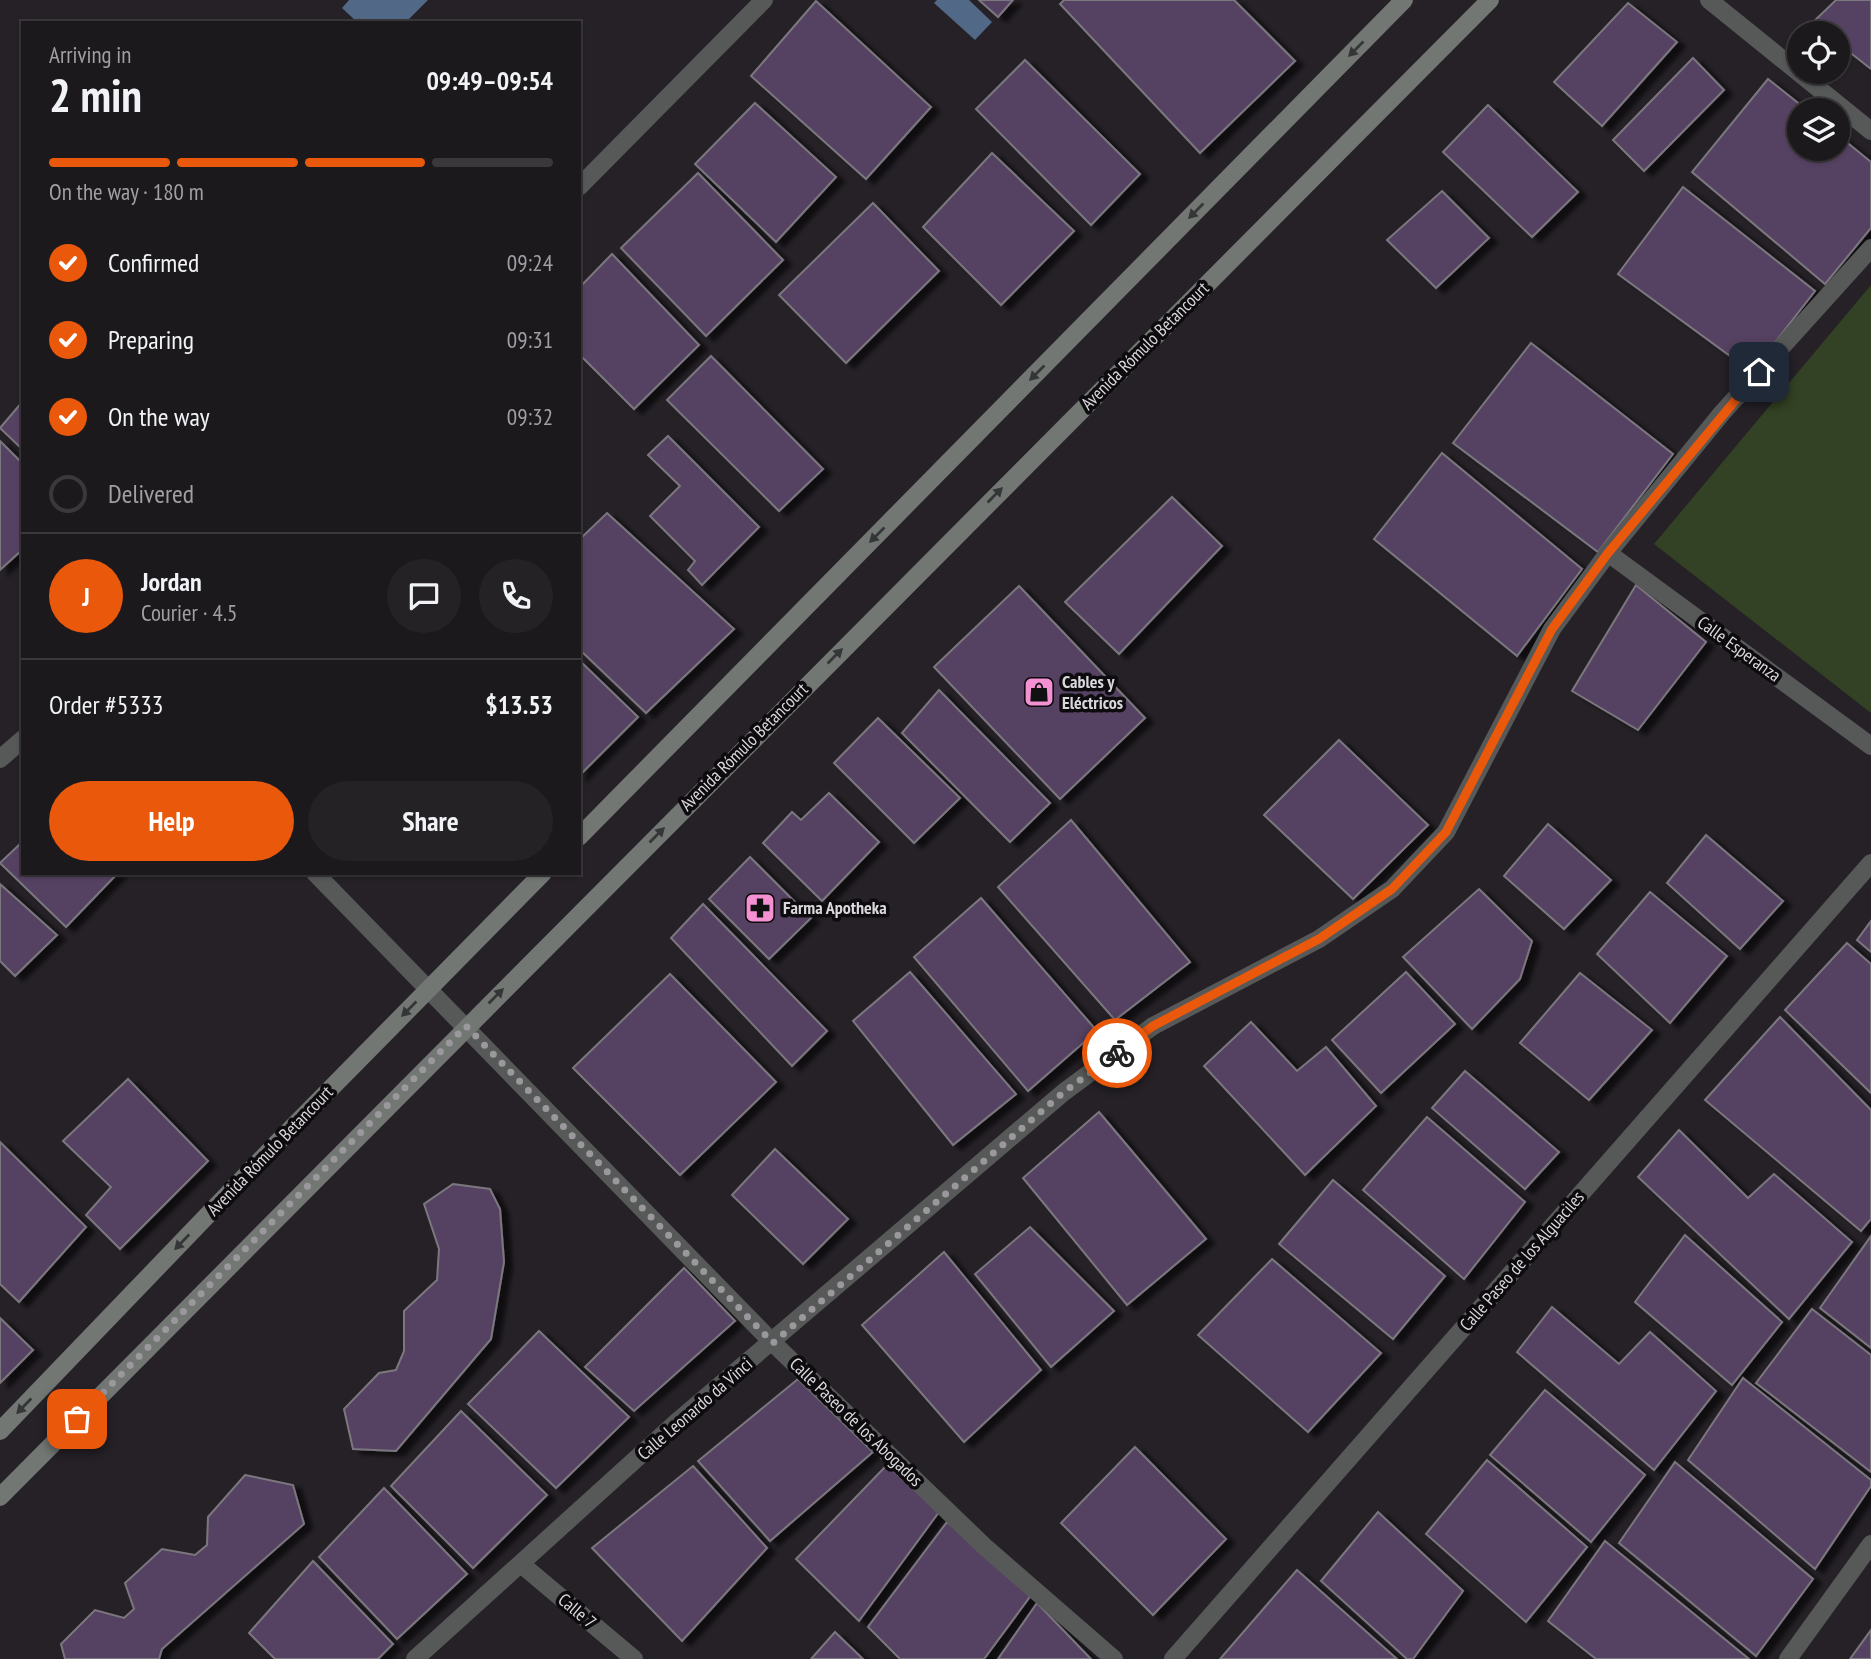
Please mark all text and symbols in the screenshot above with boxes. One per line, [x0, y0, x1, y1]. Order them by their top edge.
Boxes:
map controls [1787, 21, 1850, 161]
button: locate [1787, 21, 1850, 84]
text: Arriving in [49, 40, 131, 69]
one-way arrow [1348, 40, 1365, 56]
text: 09:49–09:54 [426, 64, 553, 97]
text: 2 min [49, 65, 142, 125]
button: layers [1787, 98, 1850, 161]
text: On the way · 180 m [49, 177, 204, 206]
one-way arrow [1188, 202, 1205, 219]
icon: check [49, 244, 87, 282]
text: Confirmed [108, 246, 199, 279]
text: 09:24 [507, 248, 553, 277]
street label: Avenida Rómulo Betancourt [1076, 277, 1214, 415]
icon: check [49, 321, 87, 359]
text: Preparing [108, 323, 194, 356]
text: 09:31 [507, 325, 553, 354]
pin [1729, 342, 1789, 402]
icon: home [1740, 353, 1778, 391]
one-way arrow [1028, 364, 1045, 381]
icon: check [49, 398, 87, 436]
text: On the way [108, 400, 210, 433]
text: 09:32 [507, 402, 553, 431]
text: Delivered [108, 477, 194, 510]
one-way arrow [987, 487, 1004, 504]
one-way arrow [868, 526, 885, 543]
button: chat [387, 559, 461, 633]
button: phone [479, 559, 553, 633]
text: Jordan [141, 565, 202, 598]
text: J [82, 580, 90, 613]
text: Courier · 4.5 [141, 598, 237, 627]
street label: Calle Esperanza [1693, 611, 1786, 687]
one-way arrow [826, 648, 843, 665]
place label: Cables y Eléctricos [1062, 670, 1123, 714]
shop icon: Cables y Eléctricos [1022, 675, 1056, 709]
street label: Avenida Rómulo Betancourt [675, 678, 813, 816]
text: Order #5333 [49, 688, 164, 721]
text: $13.53 [485, 688, 553, 721]
button: Help [49, 781, 294, 861]
button: Share [308, 781, 553, 861]
one-way arrow [648, 826, 665, 843]
pharmacy icon: Farma Apotheka [743, 891, 777, 925]
place label: Farma Apotheka [783, 896, 887, 919]
one-way arrow [487, 988, 504, 1004]
one-way arrow [402, 1000, 418, 1017]
courier [1082, 1018, 1152, 1088]
icon: bike [1098, 1034, 1136, 1072]
street label: Avenida Rómulo Betancourt [202, 1081, 338, 1221]
street label: Calle Paseo de los Alguaciles [1454, 1186, 1589, 1336]
one-way arrow [174, 1233, 190, 1250]
street label: Calle Leonardo da Vinci [632, 1352, 757, 1465]
street label: Calle Paseo de los Abogados [785, 1352, 928, 1491]
pin [47, 1389, 107, 1449]
one-way arrow [17, 1397, 33, 1414]
icon: bag [58, 1400, 96, 1438]
street label: Calle 7 [553, 1588, 601, 1633]

